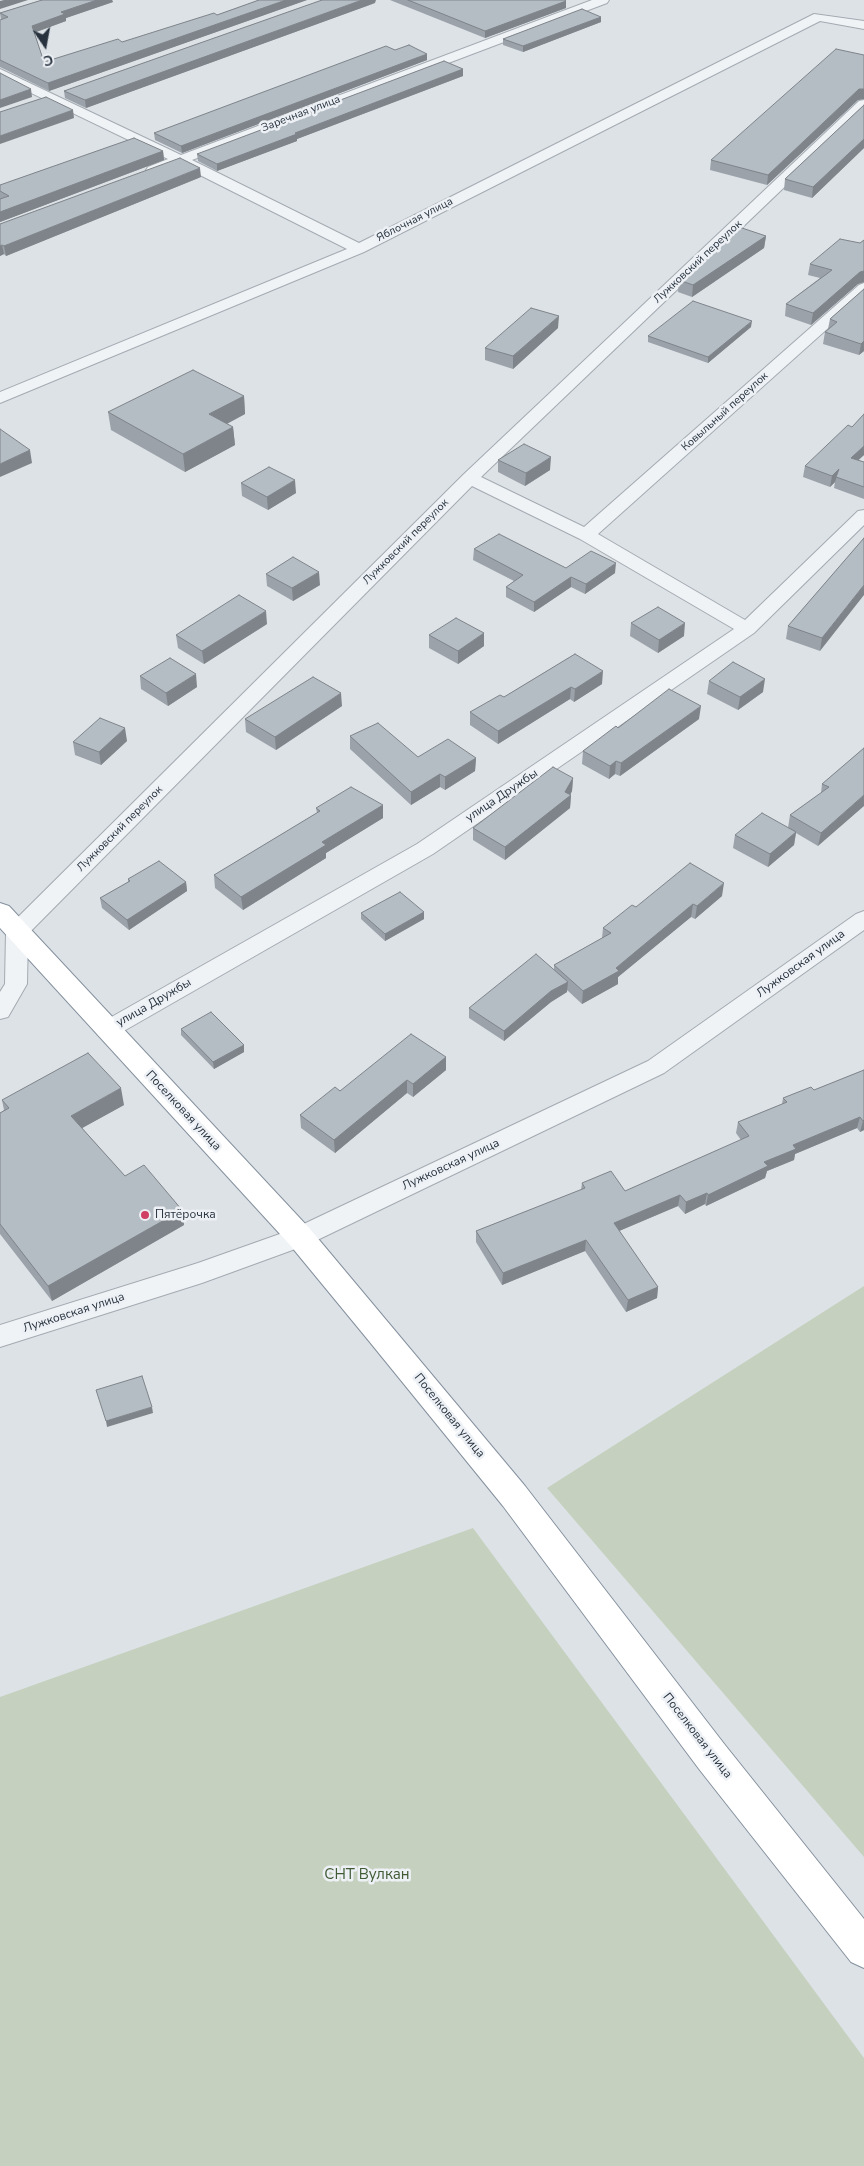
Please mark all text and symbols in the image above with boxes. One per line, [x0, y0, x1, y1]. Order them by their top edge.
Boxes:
north arrow [20, 20, 70, 70]
text: С [42, 50, 55, 70]
street label: Заречная улица [260, 93, 342, 135]
street label: Яблочная улица [375, 195, 455, 245]
street label: Лужковский переулок [651, 218, 745, 306]
street label: Ковыльный переулок [679, 370, 771, 454]
street label: Лужковский переулок [360, 496, 452, 588]
street label: улица Дружбы [463, 766, 541, 826]
street label: Лужковский переулок [74, 783, 166, 875]
street label: Лужковская улица [754, 927, 848, 1001]
street label: улица Дружбы [114, 976, 194, 1030]
street label: Поселковая улица [142, 1068, 224, 1154]
street label: Лужковская улица [400, 1136, 502, 1194]
place label: Пятёрочка [155, 1208, 216, 1222]
marker: Пятёрочка [139, 1209, 151, 1221]
street label: Лужковская улица [21, 1290, 127, 1336]
street label: Поселковая улица [411, 1371, 487, 1461]
street label: Поселковая улица [659, 1691, 735, 1781]
park label: СНТ Вулкан [324, 1866, 410, 1884]

